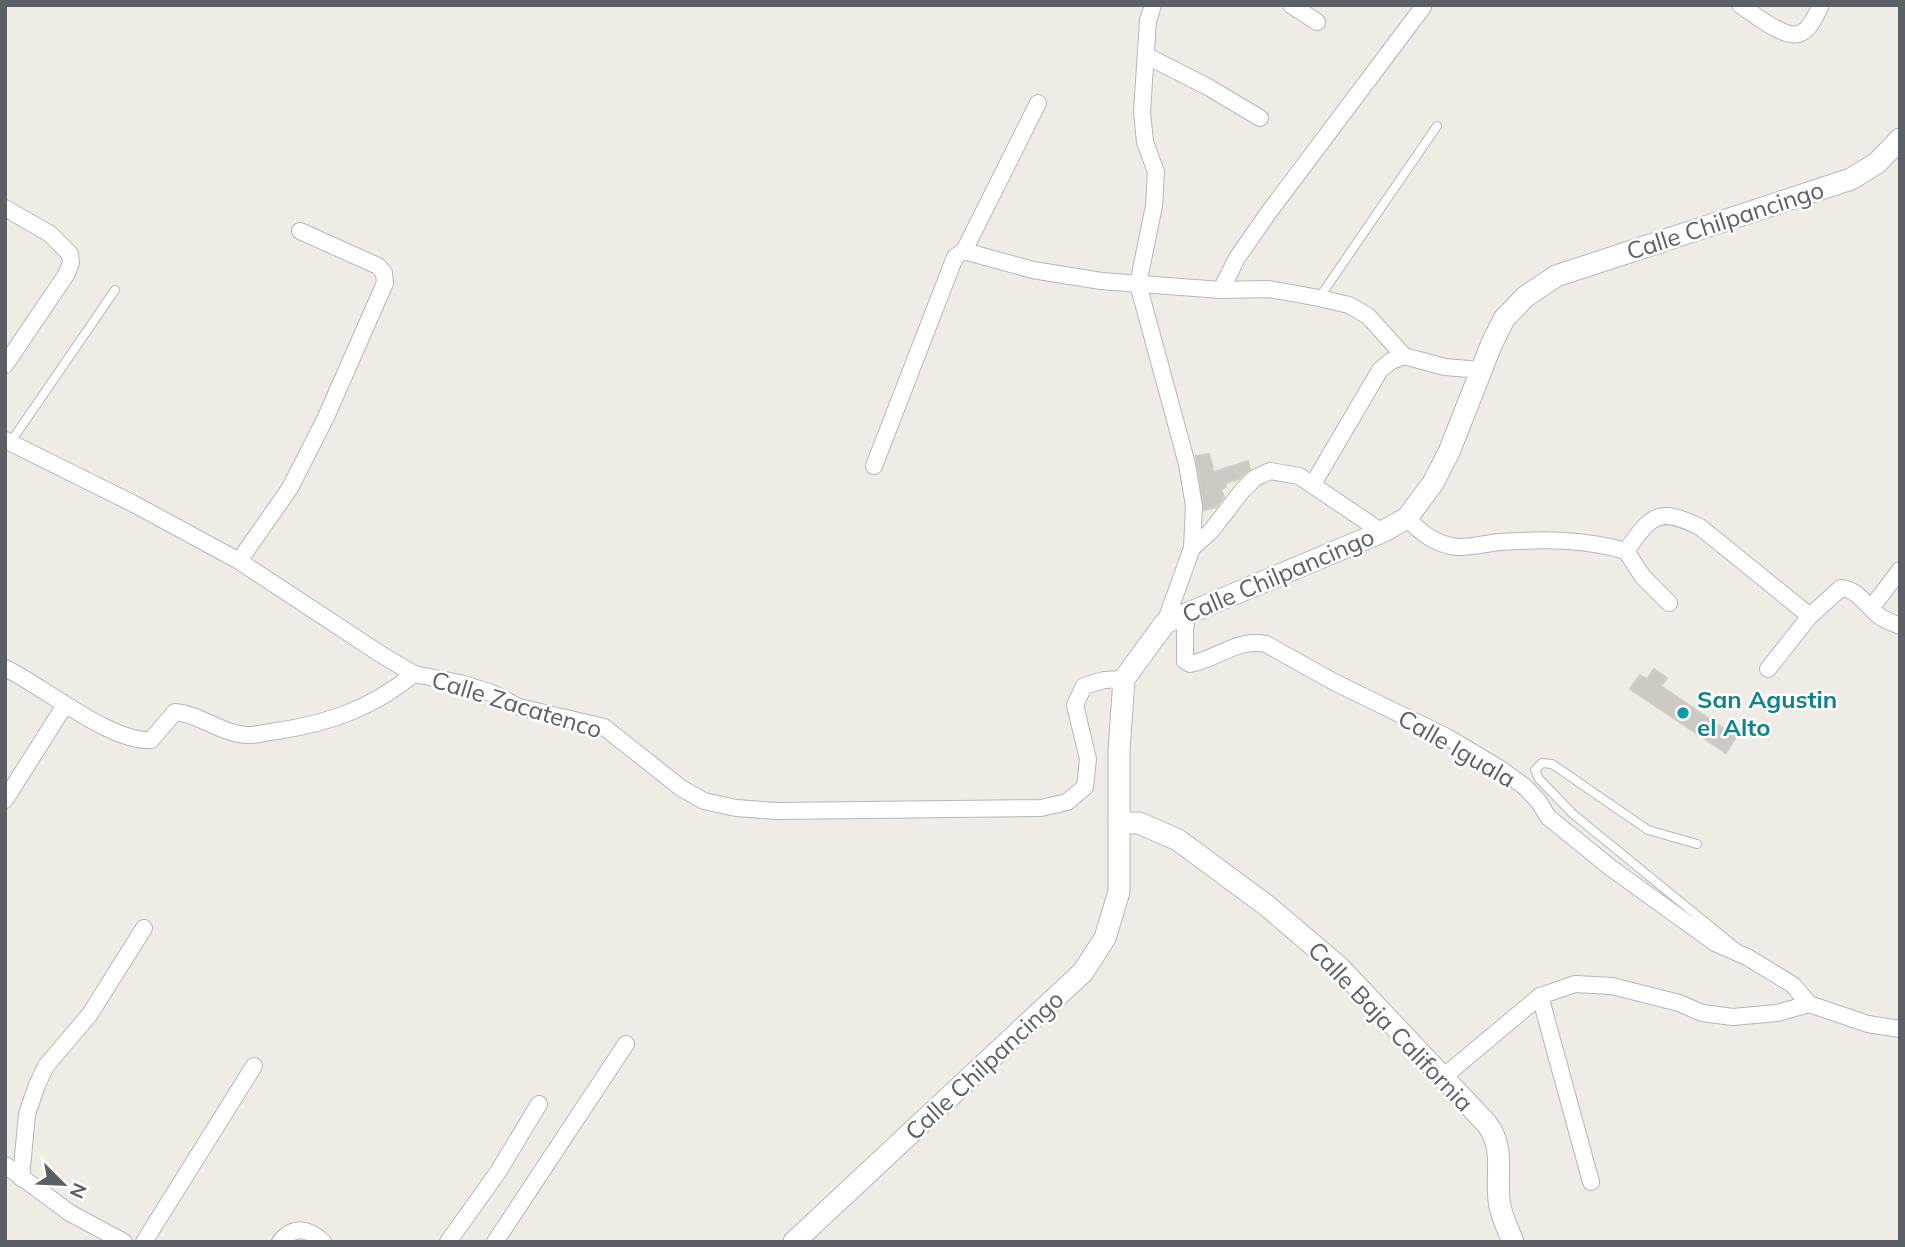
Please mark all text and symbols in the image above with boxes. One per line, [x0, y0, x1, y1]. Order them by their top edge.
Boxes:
street label: Calle Chilpancingo [1623, 174, 1827, 266]
street label: Calle Chilpancingo [1177, 521, 1379, 629]
street label: Calle Zacatenco [428, 664, 606, 744]
place label: San Agustin el Alto [1697, 684, 1837, 742]
street label: Calle Iguala [1393, 702, 1521, 794]
marker: San Agustin el Alto [1675, 705, 1691, 721]
street label: Calle Baja California [1302, 935, 1480, 1117]
street label: Calle Chilpancingo [899, 984, 1069, 1146]
north arrow [28, 1149, 98, 1219]
text: N [65, 1179, 92, 1202]

